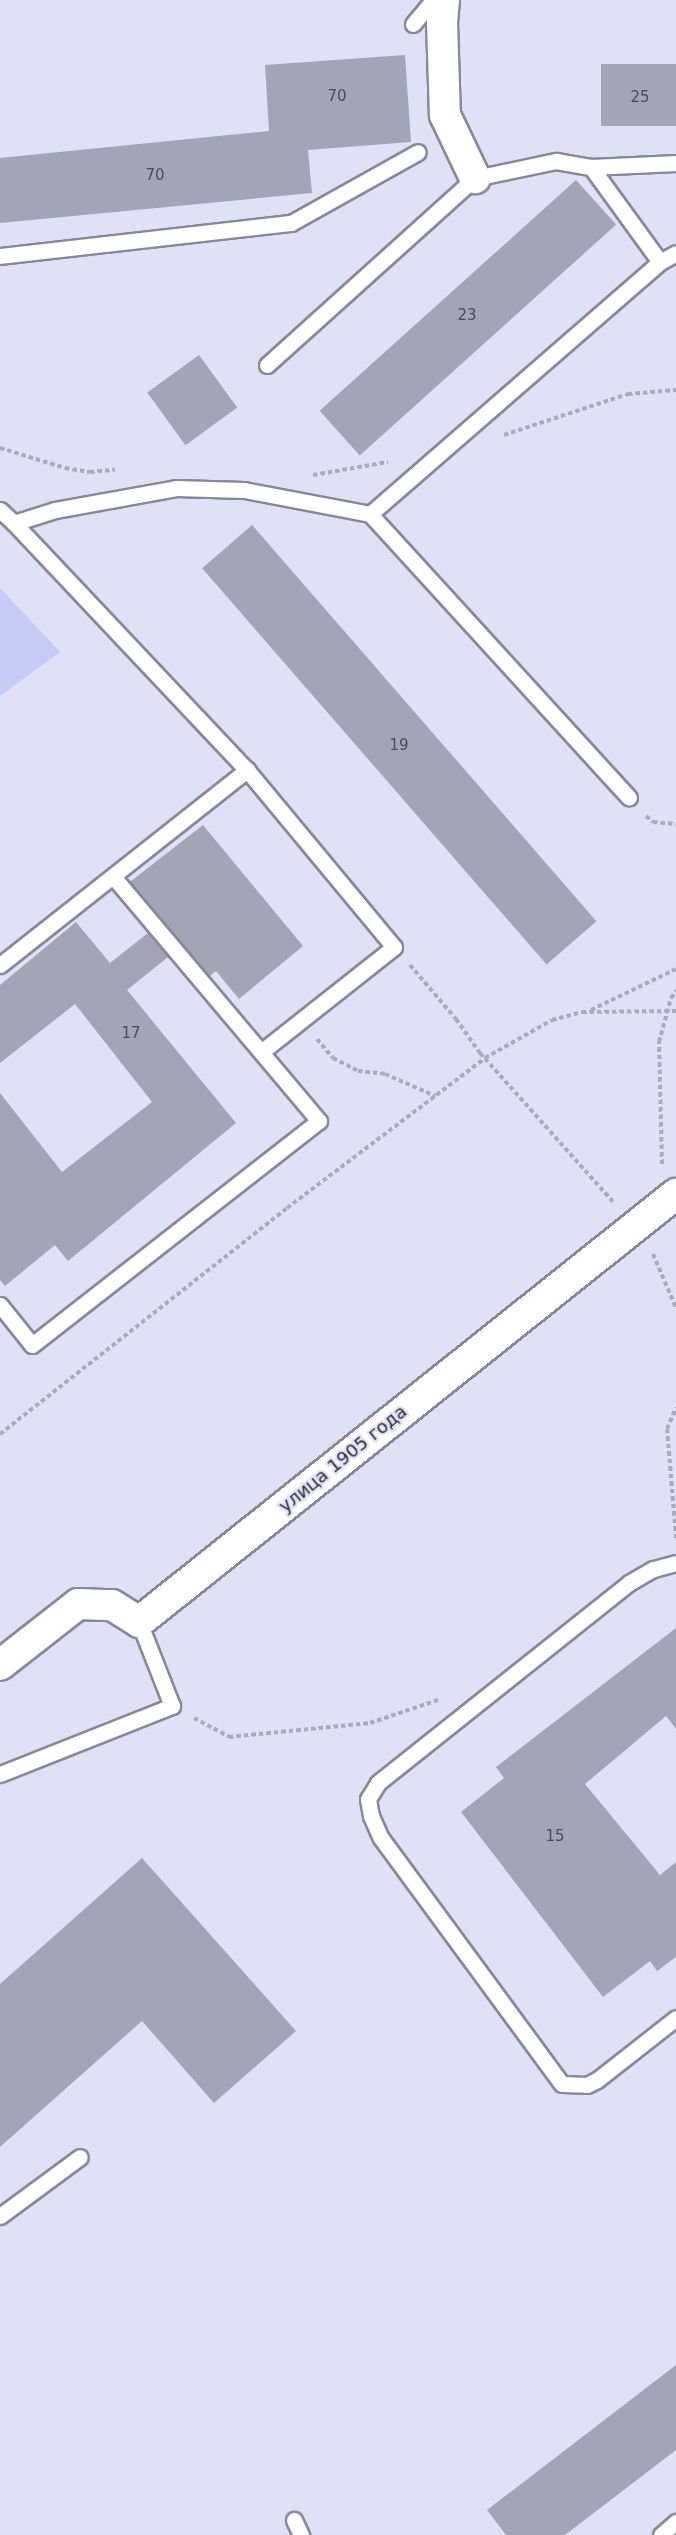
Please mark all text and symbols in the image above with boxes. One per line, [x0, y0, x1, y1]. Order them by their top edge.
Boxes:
house number: 70 [327, 88, 347, 106]
house number: 25 [630, 89, 650, 107]
house number: 70 [145, 167, 165, 185]
house number: 23 [457, 307, 477, 325]
house number: 19 [389, 737, 409, 755]
house number: 17 [121, 1025, 141, 1043]
street label: улица 1905 года [275, 1401, 411, 1517]
house number: 15 [545, 1828, 565, 1846]

